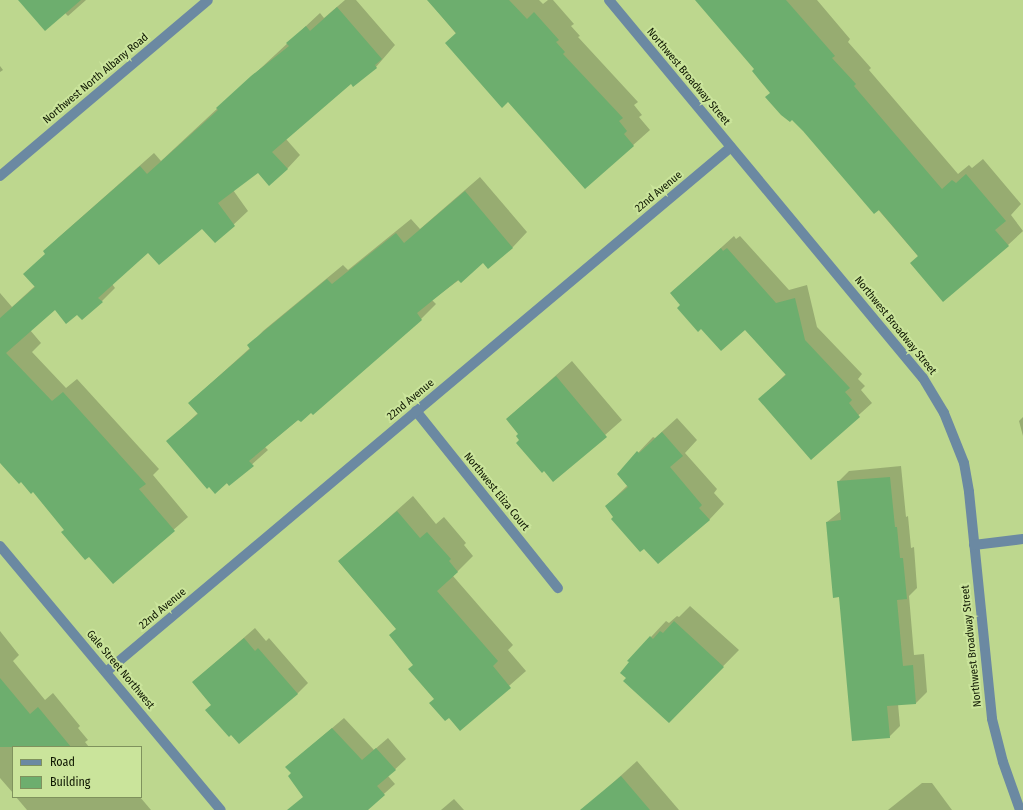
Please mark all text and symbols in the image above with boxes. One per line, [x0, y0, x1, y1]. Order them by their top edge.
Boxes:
street label: Northwest Broadway Street [644, 26, 732, 128]
street label: Northwest North Albany Road [41, 31, 151, 127]
street label: 22nd Avenue [633, 169, 685, 215]
street label: Northwest Broadway Street [851, 274, 939, 378]
street label: 22nd Avenue [385, 377, 437, 423]
street label: Northwest Eliza Court [461, 450, 531, 534]
street label: Northwest Broadway Street [959, 584, 985, 708]
street label: 22nd Avenue [137, 586, 189, 632]
street label: Gale Street Northwest [83, 628, 157, 712]
legend [12, 746, 142, 798]
text: Road [50, 755, 75, 769]
text: Building [50, 775, 90, 789]

